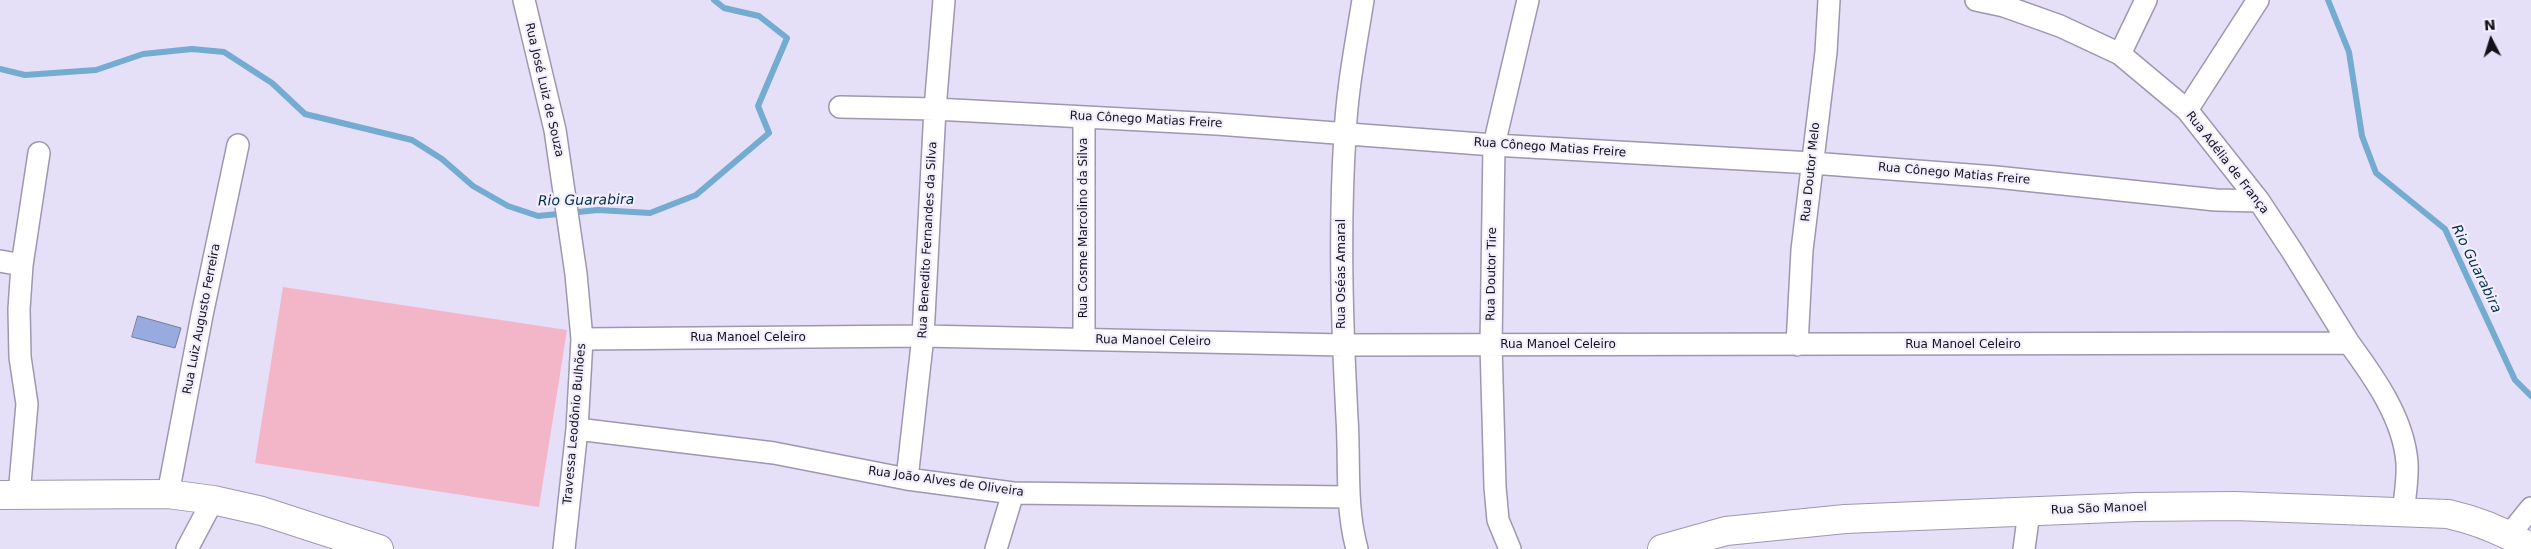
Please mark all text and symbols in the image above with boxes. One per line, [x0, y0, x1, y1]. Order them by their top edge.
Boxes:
north arrow [2466, 15, 2516, 65]
text: N [2483, 17, 2496, 34]
street label: Rua José Luiz de Souza [522, 21, 566, 159]
street label: Rua Cônego Matias Freire [1069, 109, 1223, 131]
street label: Rua Adélia de França [2183, 109, 2271, 217]
street label: Rua Doutor Melo [1799, 122, 1823, 222]
street label: Rua Cônego Matias Freire [1473, 135, 1627, 161]
street label: Rua Cosme Marcolino da Silva [1077, 138, 1091, 318]
street label: Rua Benedito Fernandes da Silva [916, 141, 940, 339]
street label: Rua Cônego Matias Freire [1877, 160, 2031, 188]
water label: Rio Guarabira [538, 192, 634, 210]
street label: Rua Oséas Amaral [1335, 219, 1349, 329]
water label: Rio Guarabira [2447, 222, 2505, 316]
street label: Rua Doutor Tire [1484, 227, 1500, 321]
street label: Rua Luiz Augusto Ferreira [180, 242, 224, 396]
street label: Rua Manoel Celeiro [690, 331, 806, 345]
street label: Rua Manoel Celeiro [1095, 333, 1211, 349]
street label: Rua Manoel Celeiro [1500, 338, 1616, 352]
street label: Rua Manoel Celeiro [1905, 338, 2021, 352]
street label: Travessa Leodônio Bulhões [561, 343, 589, 505]
street label: Rua João Alves de Oliveira [867, 464, 1025, 500]
street label: Rua São Manoel [2051, 500, 2147, 518]

